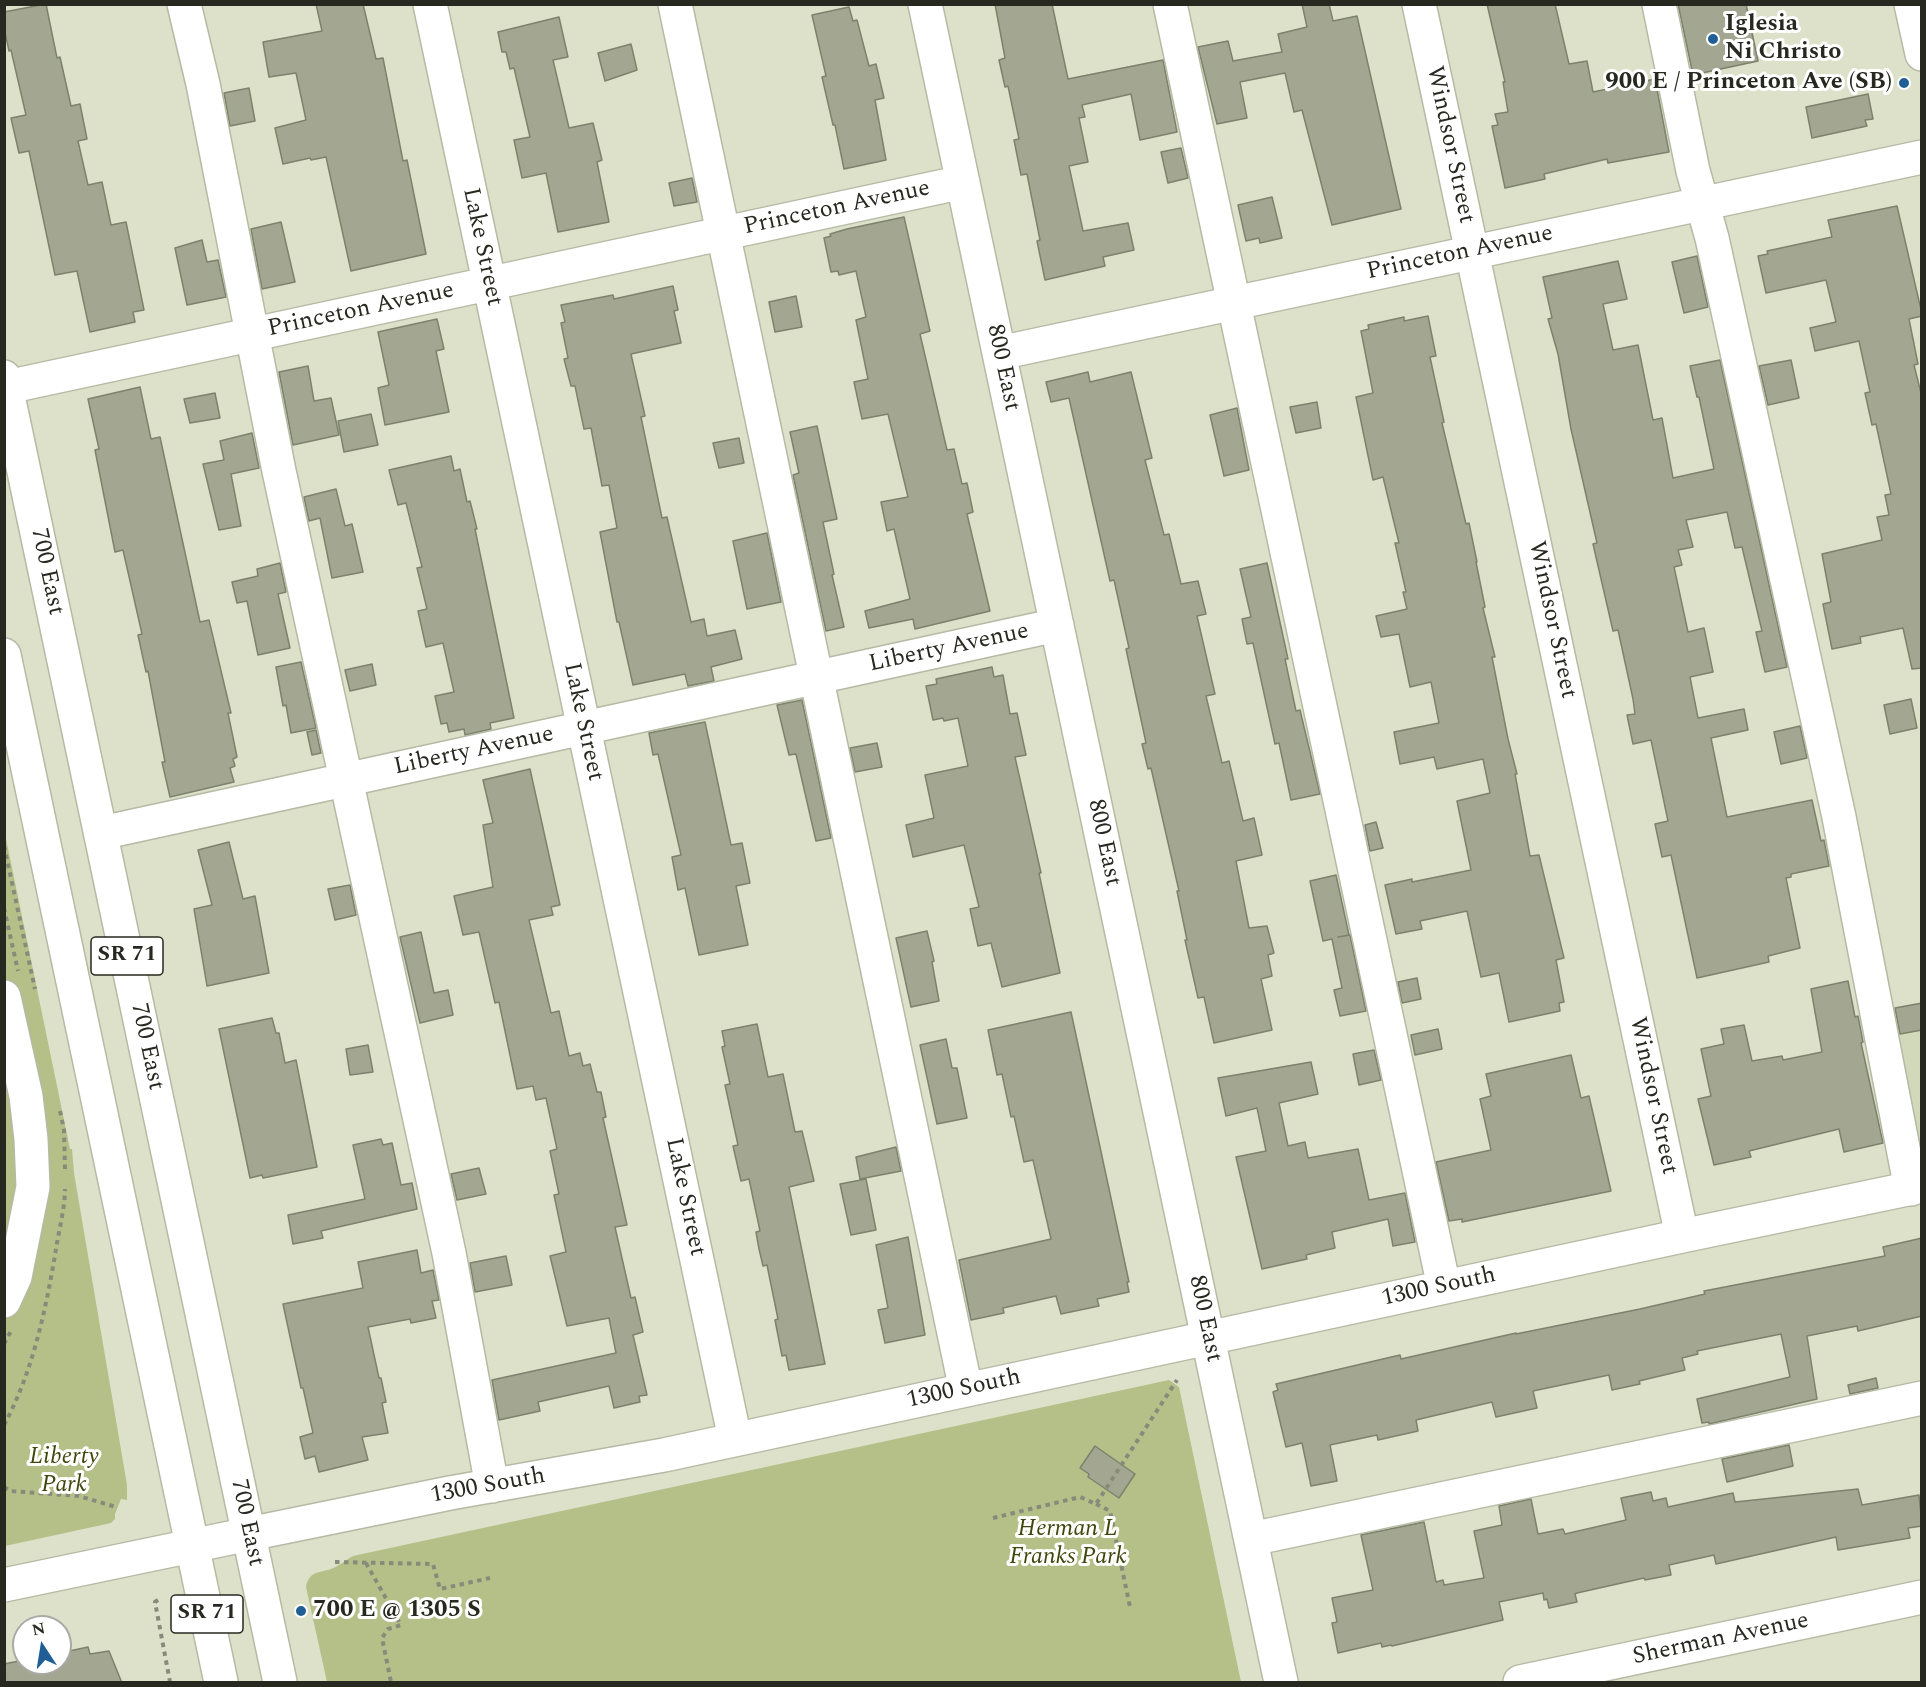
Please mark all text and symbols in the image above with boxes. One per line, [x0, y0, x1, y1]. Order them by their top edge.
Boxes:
place label: Iglesia Ni Christo [1725, 11, 1841, 67]
marker: Iglesia Ni Christo [1706, 32, 1720, 46]
street label: Windsor Street [1418, 64, 1480, 226]
place label: 900 E / Princeton Ave (SB) [1605, 69, 1892, 97]
marker: 900 E / Princeton Ave (SB) [1897, 76, 1911, 90]
street label: Princeton Avenue [741, 175, 933, 243]
street label: Lake Street [454, 185, 508, 309]
street label: Princeton Avenue [1364, 220, 1556, 288]
street label: Princeton Avenue [265, 277, 457, 345]
street label: 800 East [979, 322, 1025, 414]
street label: 700 East [23, 526, 69, 618]
street label: Windsor Street [1520, 539, 1582, 701]
street label: Liberty Avenue [866, 618, 1032, 680]
street label: Lake Street [555, 660, 609, 784]
street label: Liberty Avenue [391, 721, 557, 783]
street label: 800 East [1080, 797, 1126, 889]
road number: SR 71 [91, 937, 163, 975]
street label: 700 East [123, 1001, 169, 1093]
street label: Windsor Street [1621, 1015, 1683, 1177]
street label: Lake Street [657, 1135, 711, 1259]
street label: 1300 South [1379, 1262, 1499, 1314]
street label: 800 East [1181, 1273, 1227, 1365]
street label: 1300 South [904, 1364, 1024, 1416]
park label: Liberty Park [29, 1444, 99, 1500]
street label: 1300 South [428, 1463, 548, 1511]
street label: 700 East [223, 1477, 269, 1569]
park label: Herman L Franks Park [1009, 1516, 1127, 1572]
road number: SR 71 [171, 1595, 243, 1633]
place label: 700 E @ 1305 S [313, 1597, 481, 1625]
marker: 700 E @ 1305 S [294, 1604, 308, 1618]
street label: Sherman Avenue [1630, 1607, 1812, 1673]
north arrow [12, 1615, 72, 1675]
text: N [30, 1616, 48, 1642]

